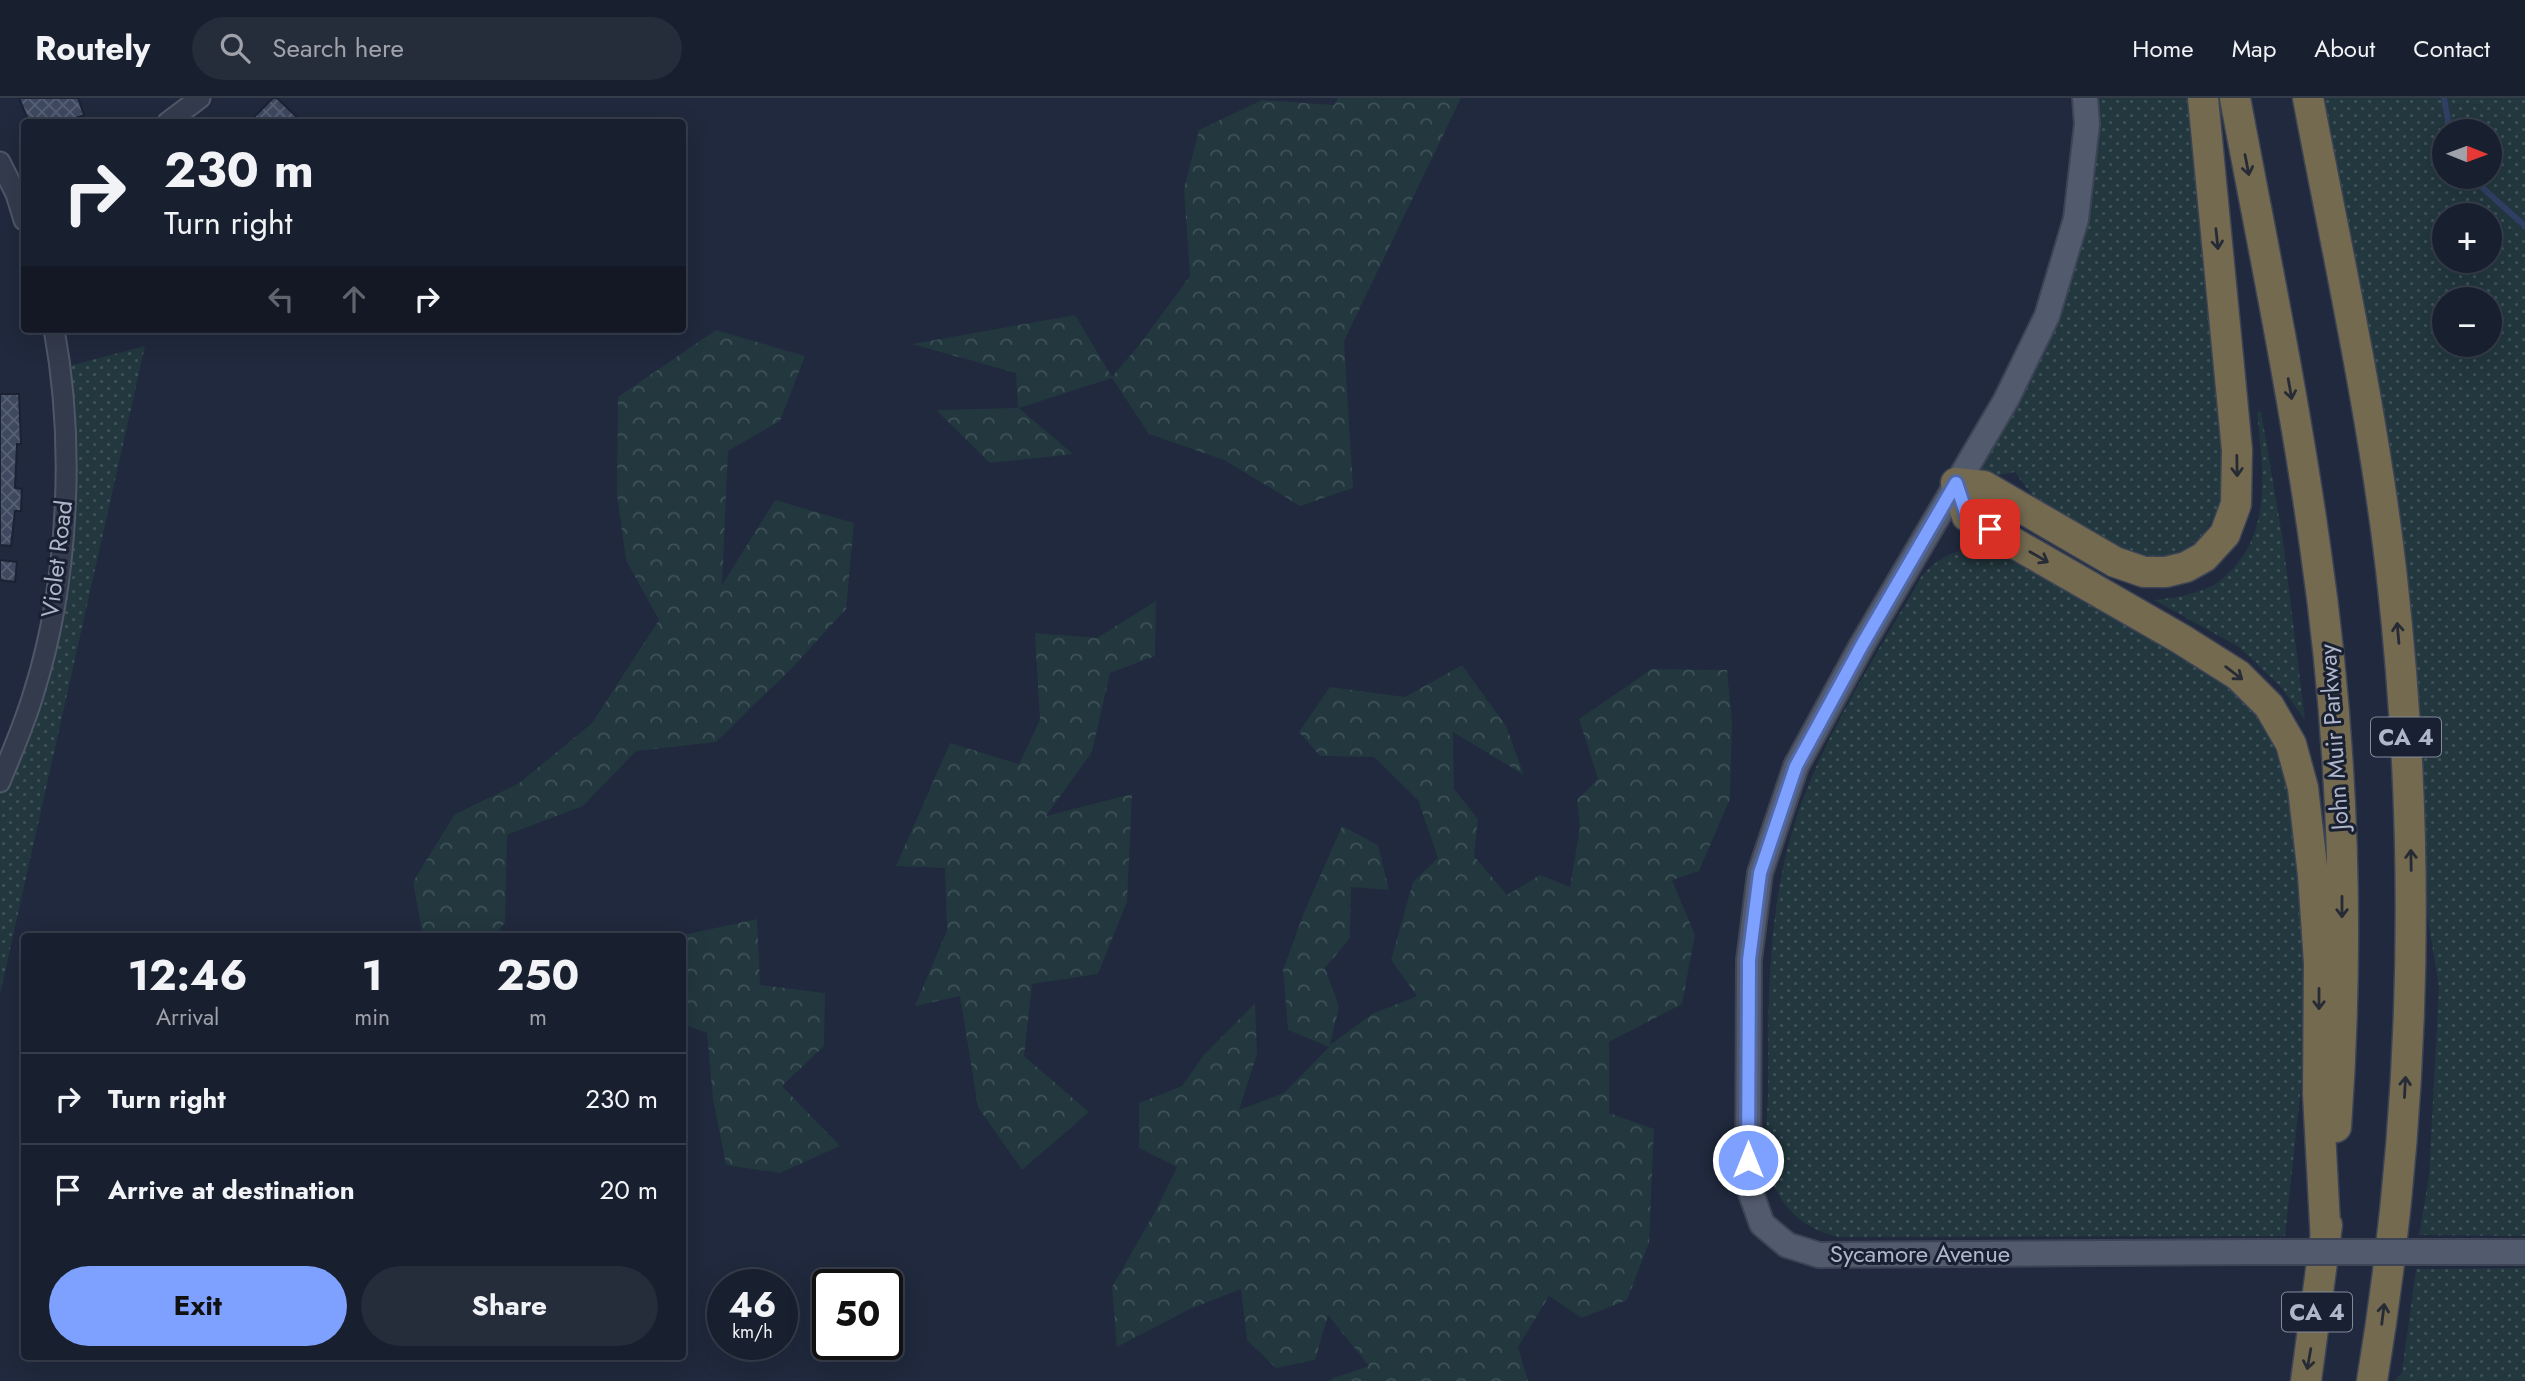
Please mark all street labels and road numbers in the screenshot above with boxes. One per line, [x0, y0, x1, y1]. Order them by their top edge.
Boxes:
street label: Violet Road [32, 498, 81, 620]
street label: John Muir Parkway [2310, 642, 2358, 834]
road number: CA 4 [2371, 718, 2441, 757]
street label: Sycamore Avenue [1830, 1236, 2010, 1271]
road number: CA 4 [2282, 1292, 2352, 1331]

